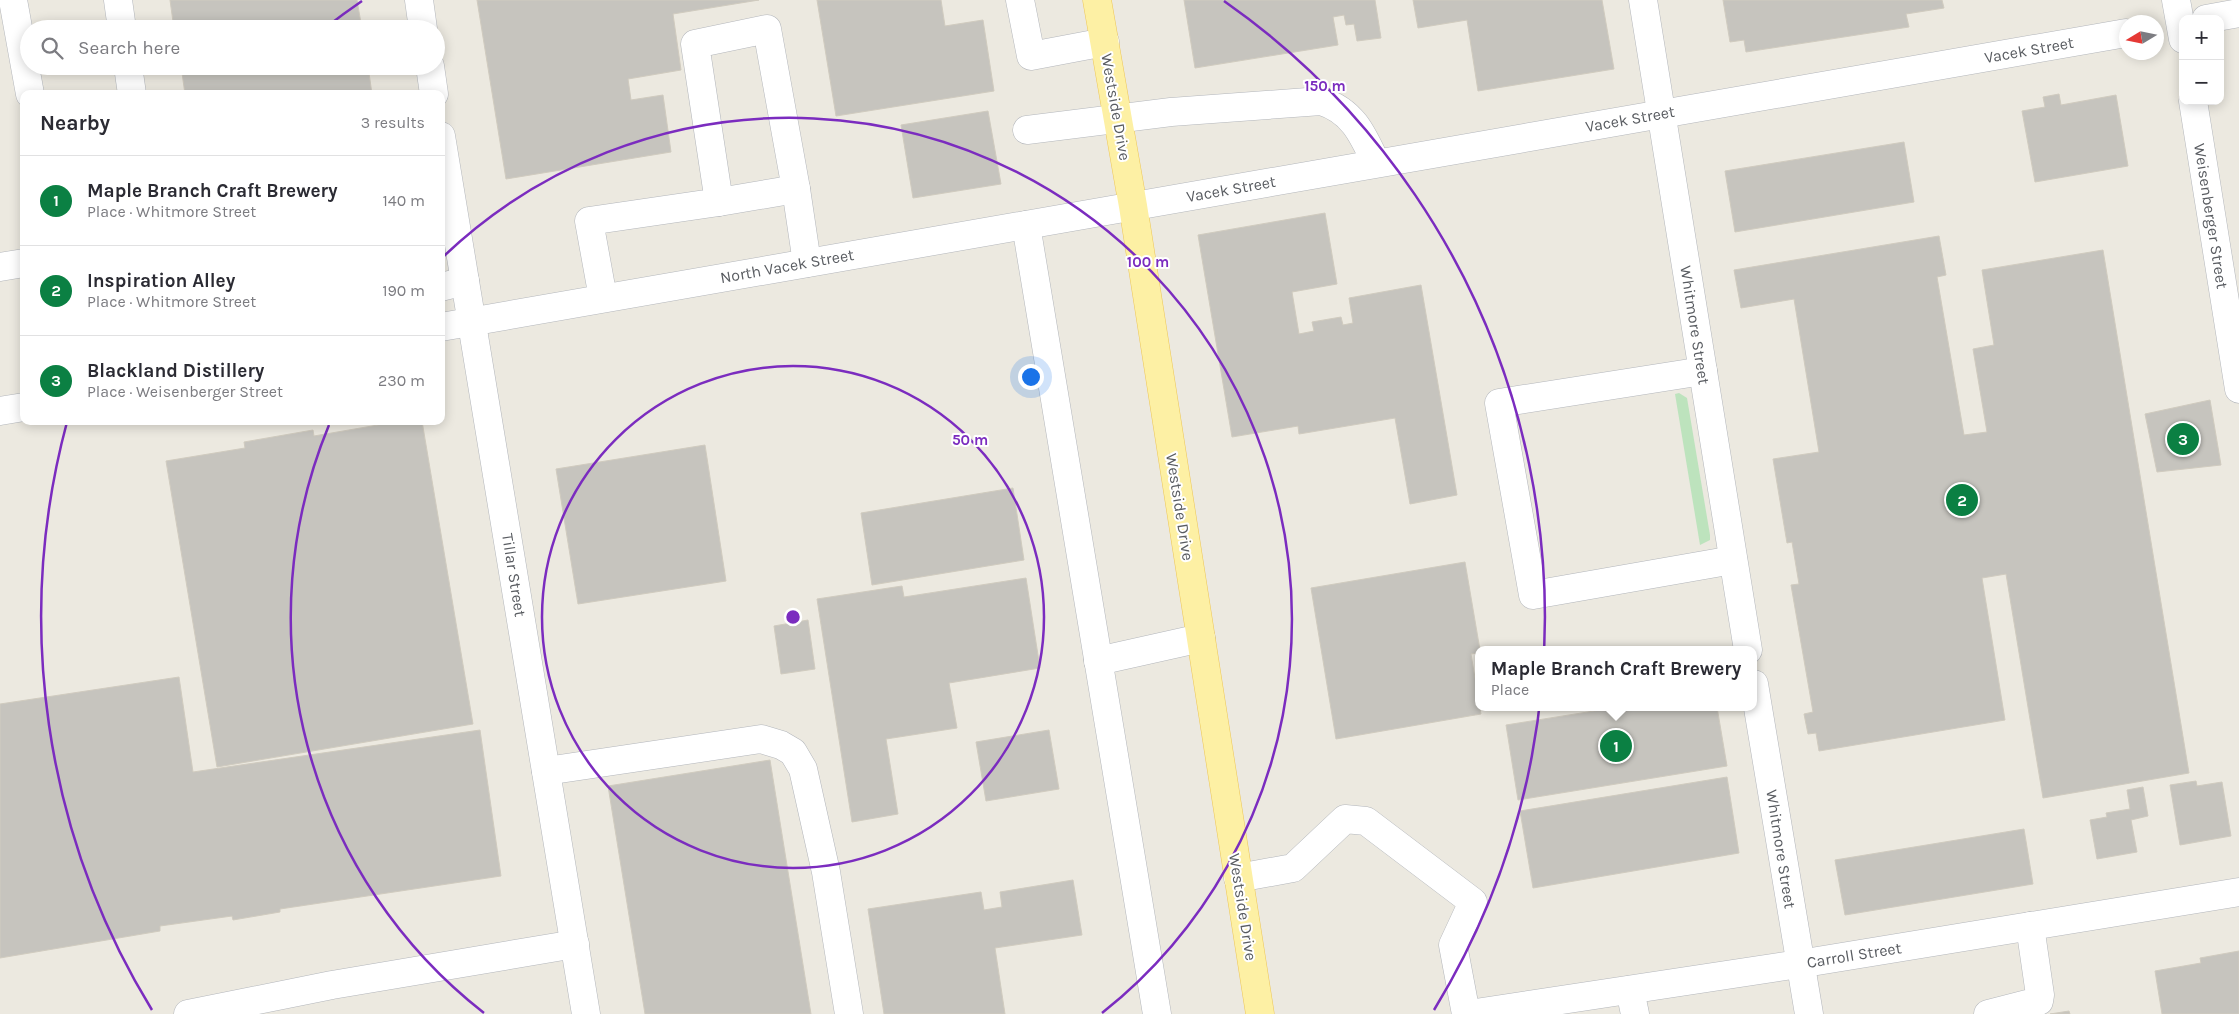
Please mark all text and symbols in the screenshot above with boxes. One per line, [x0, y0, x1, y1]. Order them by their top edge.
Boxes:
north arrow [2119, 15, 2164, 60]
map controls [2179, 15, 2224, 105]
button: + [2179, 15, 2224, 60]
search box [20, 20, 445, 75]
street label: Vacek Street [1983, 33, 2075, 67]
icon: search [38, 34, 66, 62]
text: Search here [78, 37, 180, 59]
street label: Westside Drive [1097, 52, 1135, 162]
button: − [2179, 60, 2224, 105]
text: 150 m [1304, 77, 1346, 95]
street label: Vacek Street [1584, 102, 1676, 136]
text: Nearby [40, 111, 110, 135]
text: 3 results [361, 113, 425, 132]
street label: Weisenberger Street [2190, 142, 2232, 290]
street label: Vacek Street [1185, 172, 1277, 206]
text: Maple Branch Craft Brewery [87, 180, 338, 202]
text: 1 [53, 191, 59, 210]
text: 140 m [383, 191, 425, 210]
text: Place · Whitmore Street [87, 202, 256, 221]
street label: North Vacek Street [719, 245, 855, 287]
text: 100 m [1127, 253, 1169, 271]
street label: Whitmore Street [1676, 264, 1714, 386]
text: Inspiration Alley [87, 270, 235, 292]
text: 2 [51, 281, 61, 300]
text: 190 m [382, 281, 425, 300]
text: Place · Whitmore Street [87, 292, 256, 311]
text: Blackland Distillery [87, 360, 264, 382]
your location [1018, 364, 1044, 390]
text: 3 [51, 371, 61, 390]
text: 230 m [378, 371, 425, 390]
text: Place · Weisenberger Street [87, 382, 283, 401]
pin: 3 [2167, 420, 2199, 458]
text: 50 m [952, 431, 988, 449]
street label: Westside Drive [1162, 452, 1198, 562]
pin: 2 [1946, 481, 1978, 519]
street label: Tillar Street [498, 532, 530, 618]
centre of rings [784, 608, 802, 626]
popup [1475, 646, 1757, 711]
text: Maple Branch Craft Brewery [1491, 658, 1741, 680]
text: Place [1491, 680, 1529, 699]
pin: 1 [1600, 727, 1632, 765]
street label: Whitmore Street [1762, 788, 1800, 910]
street label: Westside Drive [1225, 852, 1261, 962]
street label: Carroll Street [1805, 938, 1903, 972]

